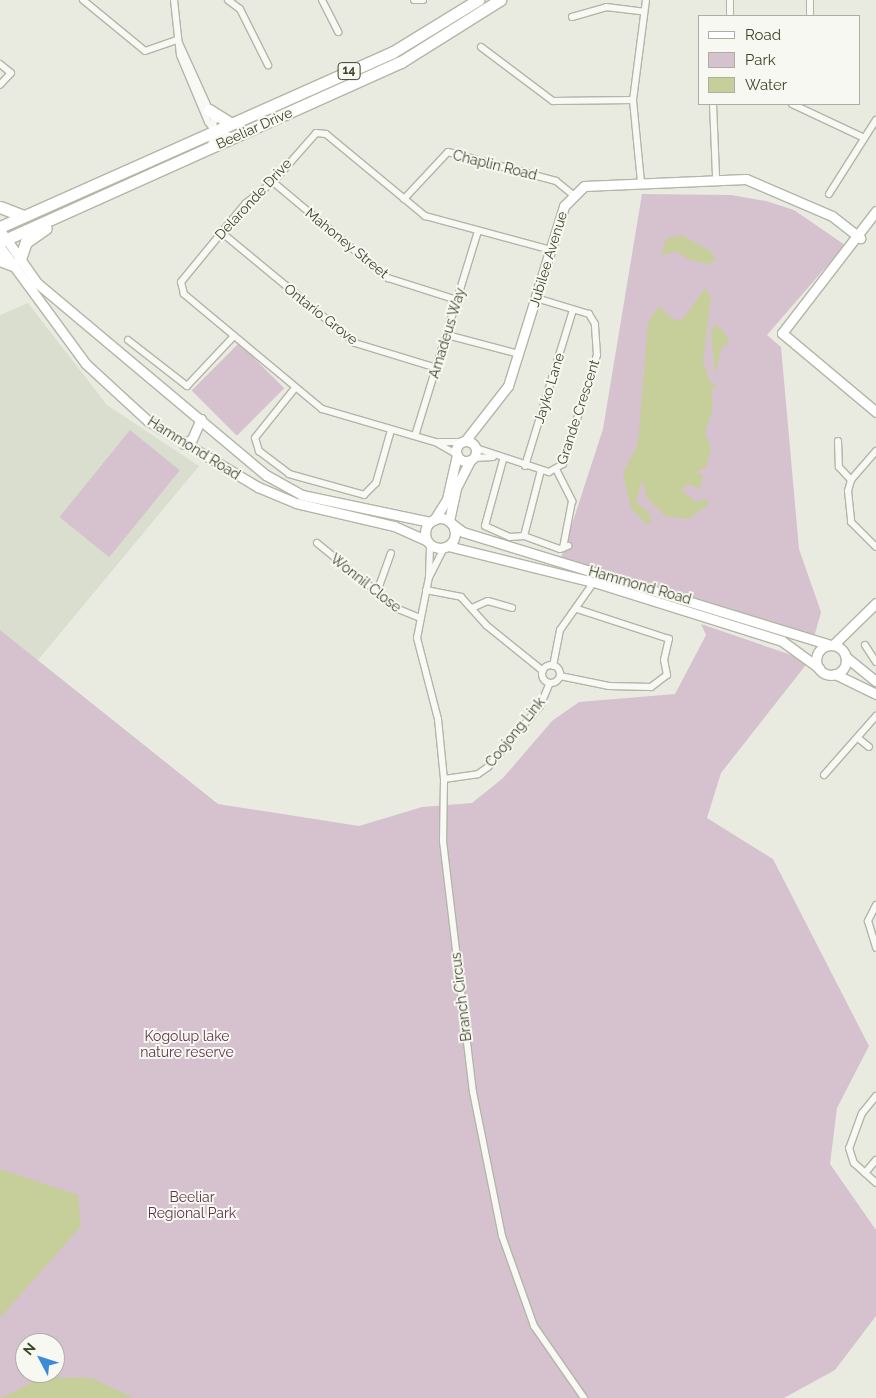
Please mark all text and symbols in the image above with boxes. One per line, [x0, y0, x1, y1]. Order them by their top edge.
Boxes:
legend [698, 15, 861, 105]
text: Road [745, 26, 781, 44]
text: Park [745, 51, 776, 69]
road number: 14 [336, 61, 362, 80]
text: Water [745, 76, 787, 94]
street label: Beeliar Drive [213, 104, 295, 152]
street label: Chaplin Road [451, 146, 539, 184]
street label: Delaronde Drive [211, 155, 295, 243]
street label: Mahoney Street [302, 204, 392, 282]
street label: Jubilee Avenue [525, 209, 571, 309]
street label: Ontario Grove [281, 280, 361, 348]
street label: Amadeus Way [425, 285, 469, 381]
street label: Jayko Lane [530, 351, 568, 425]
street label: Grande Crescent [553, 358, 603, 466]
street label: Hammond Road [145, 413, 243, 483]
street label: Wonnil Close [327, 550, 405, 616]
street label: Hammond Road [587, 562, 693, 608]
street label: Coojong Link [482, 694, 548, 770]
street label: Branch Circus [447, 952, 475, 1042]
park label: Kogolup lake nature reserve [140, 1028, 234, 1060]
park label: Beeliar Regional Park [148, 1189, 236, 1222]
north arrow [15, 1333, 65, 1383]
text: N [20, 1340, 39, 1358]

